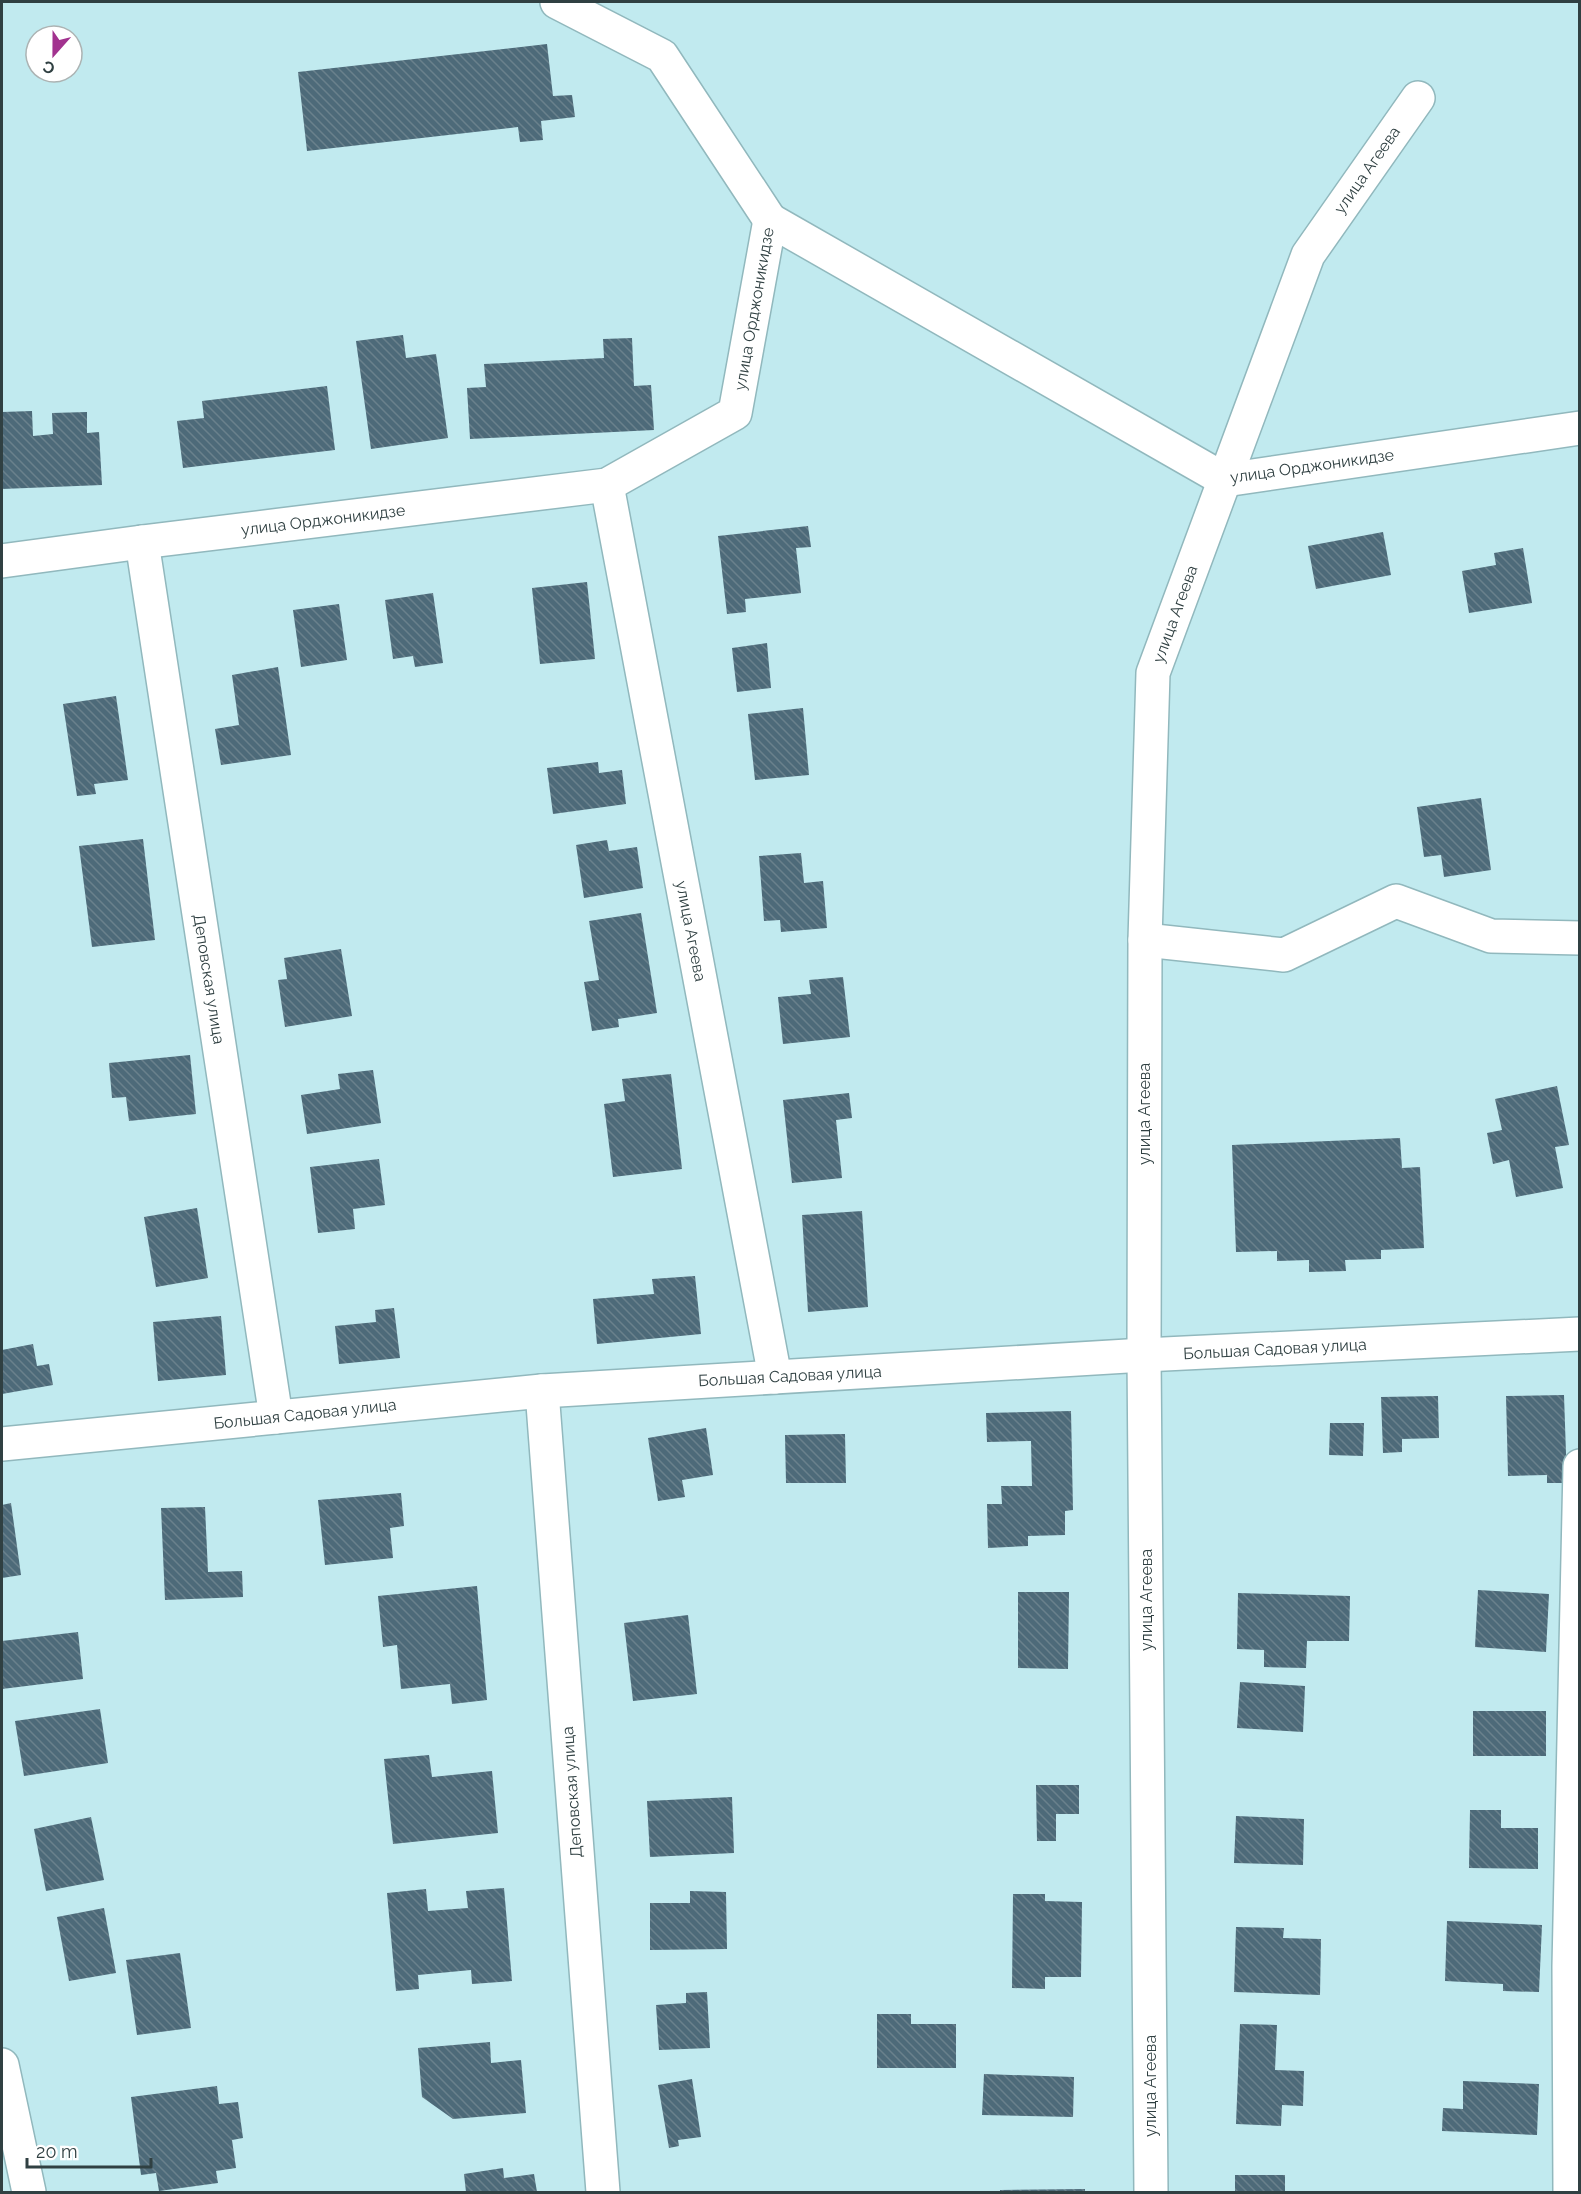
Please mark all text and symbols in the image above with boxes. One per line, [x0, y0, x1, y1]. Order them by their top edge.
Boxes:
north arrow [24, 24, 84, 84]
text: С [40, 57, 57, 78]
street label: улица Агеева [1330, 123, 1404, 217]
street label: улица Орджоникидзе [730, 226, 778, 392]
street label: улица Орджоникидзе [1229, 445, 1395, 487]
street label: улица Орджоникидзе [240, 500, 406, 540]
street label: улица Агеева [1149, 563, 1201, 665]
street label: улица Агеева [672, 879, 710, 983]
street label: Деповская улица [189, 913, 229, 1045]
street label: улица Агеева [1135, 1063, 1154, 1165]
street label: Большая Садовая улица [1183, 1335, 1367, 1363]
street label: Большая Садовая улица [698, 1362, 882, 1390]
street label: Большая Садовая улица [213, 1395, 397, 1433]
street label: улица Агеева [1137, 1549, 1156, 1651]
street label: Деповская улица [558, 1726, 586, 1858]
street label: улица Агеева [1141, 2035, 1160, 2137]
scale bar [27, 2131, 152, 2169]
text: 20 m [36, 2141, 78, 2162]

